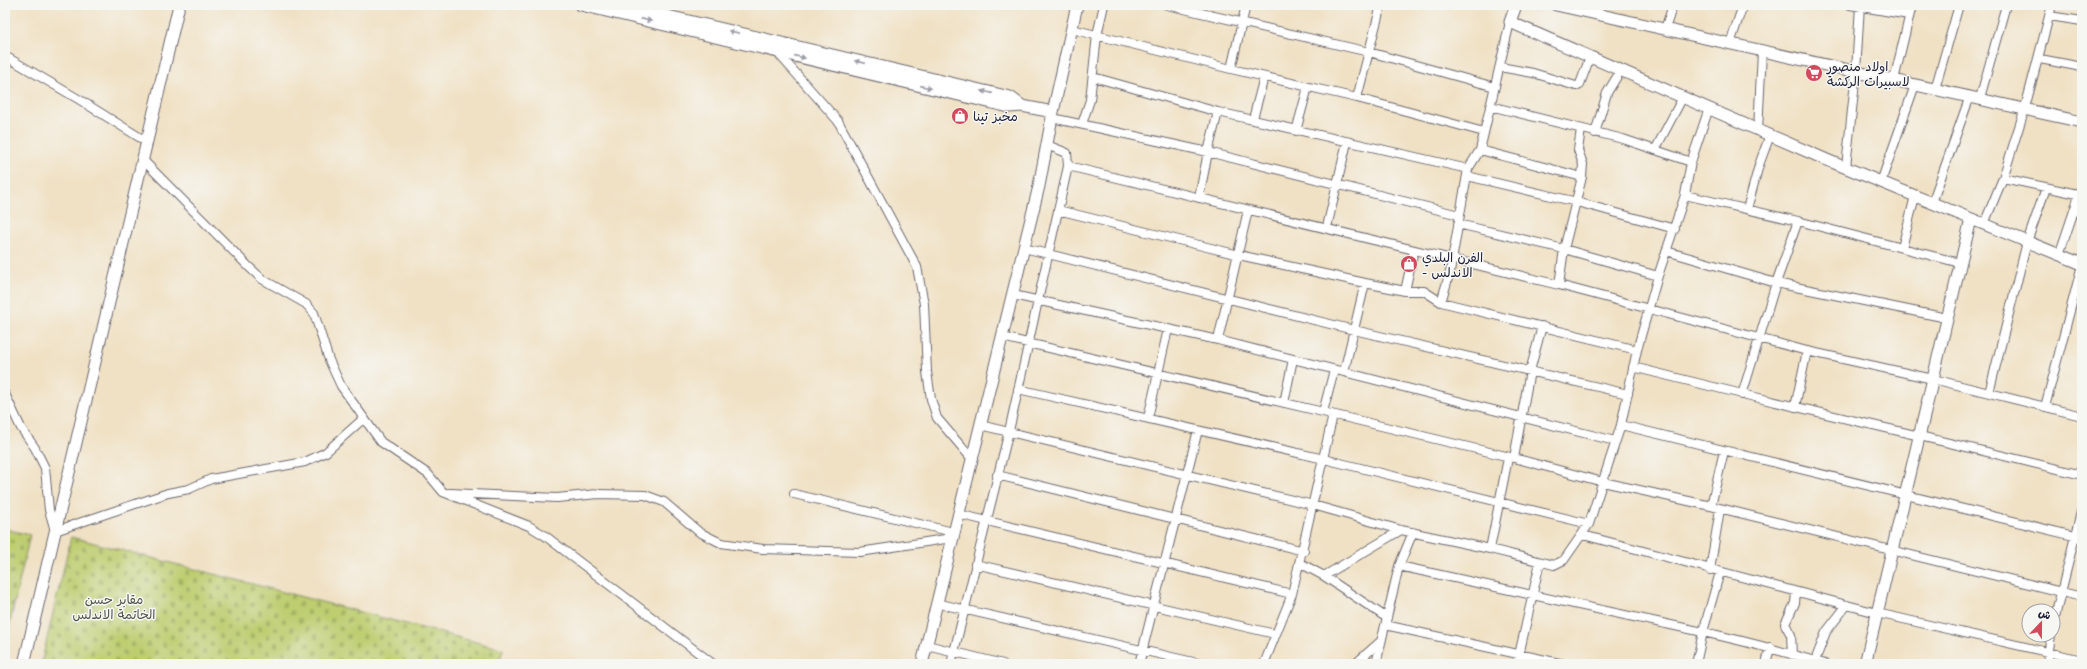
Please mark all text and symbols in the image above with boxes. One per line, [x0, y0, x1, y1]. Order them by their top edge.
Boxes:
one-way arrow [640, 18, 652, 24]
one-way arrow [727, 28, 740, 34]
one-way arrow [793, 54, 806, 60]
one-way arrow [854, 58, 866, 64]
place label: اولاد منصور لاسبيرات الركشة [1826, 59, 1909, 90]
supermarket icon: اولاد منصور لاسبيرات الركشة [1804, 63, 1824, 83]
one-way arrow [920, 84, 932, 90]
one-way arrow [980, 88, 993, 94]
shop icon: مخبز تينا [950, 106, 970, 126]
place label: مخبز تينا [973, 109, 1018, 125]
place label: الفرن البلدي - الاندلس [1422, 250, 1483, 280]
shop icon: الفرن البلدي - الاندلس [1399, 254, 1419, 274]
park label: مقابر حسن الخاتمة الاندلس [73, 592, 155, 622]
north arrow [2021, 603, 2061, 643]
text: ش [2037, 606, 2053, 622]

